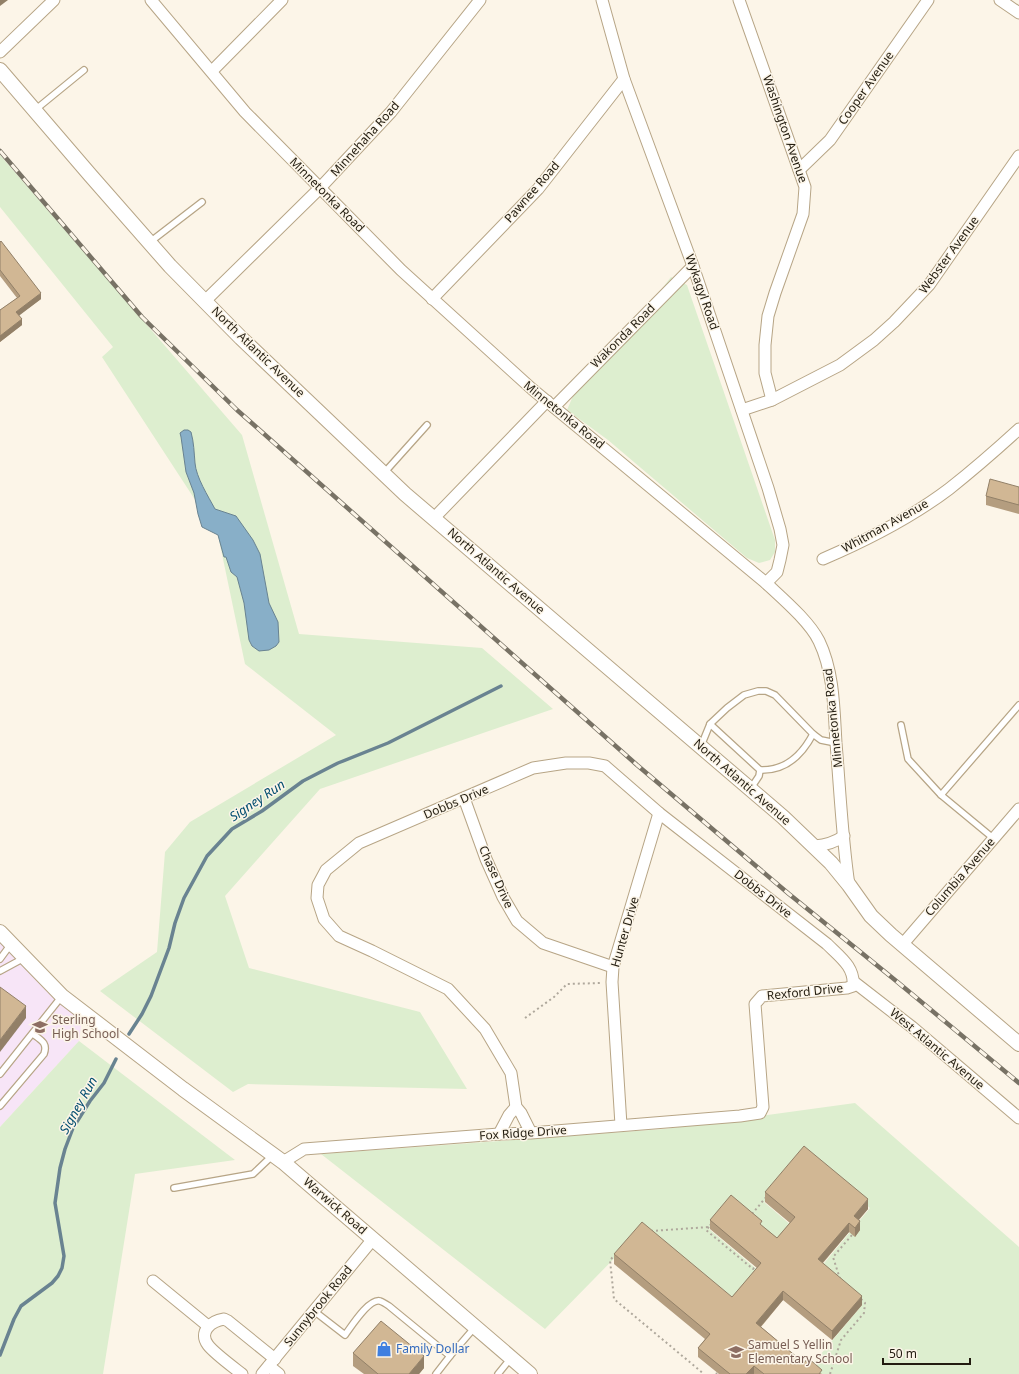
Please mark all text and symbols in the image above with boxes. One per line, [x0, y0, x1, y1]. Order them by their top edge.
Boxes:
street label: Cooper Avenue [834, 47, 897, 128]
street label: Washington Avenue [759, 73, 812, 185]
street label: Minnehaha Road [326, 97, 403, 180]
street label: Minnetonka Road [286, 153, 369, 236]
street label: Pawnee Road [500, 157, 563, 226]
street label: Webster Avenue [915, 212, 983, 297]
street label: Wykagyl Road [682, 252, 723, 332]
street label: Wakonda Road [587, 300, 659, 372]
street label: North Atlantic Avenue [208, 302, 309, 401]
street label: Minnetonka Road [520, 377, 608, 453]
street label: Whitman Avenue [838, 495, 931, 556]
street label: North Atlantic Avenue [444, 524, 549, 618]
street label: Minnetonka Road [819, 668, 846, 769]
street label: North Atlantic Avenue [690, 735, 795, 829]
water label: Signey Run [226, 775, 288, 825]
street label: Dobbs Drive [421, 780, 491, 823]
street label: Columbia Avenue [921, 834, 999, 920]
street label: Chase Drive [475, 843, 518, 911]
street label: Dobbs Drive [731, 866, 796, 922]
street label: Hunter Drive [606, 894, 643, 969]
street label: Rexford Drive [766, 979, 844, 1004]
street label: West Atlantic Avenue [886, 1004, 988, 1093]
place label: Sterling High School [52, 1011, 119, 1042]
school or university icon: Sterling High School [31, 1018, 49, 1036]
water label: Signey Run [55, 1073, 101, 1137]
street label: Fox Ridge Drive [479, 1121, 567, 1144]
street label: Warwick Road [300, 1173, 371, 1238]
street label: Sunnybrook Road [280, 1262, 356, 1350]
place label: Samuel S Yellin Elementary School [748, 1336, 853, 1367]
shop icon: Family Dollar [375, 1340, 393, 1358]
place label: Family Dollar [396, 1340, 470, 1357]
scale bar [883, 1340, 970, 1366]
school or university icon: Samuel S Yellin Elementary School [727, 1343, 745, 1361]
text: 50 m [889, 1345, 917, 1362]

